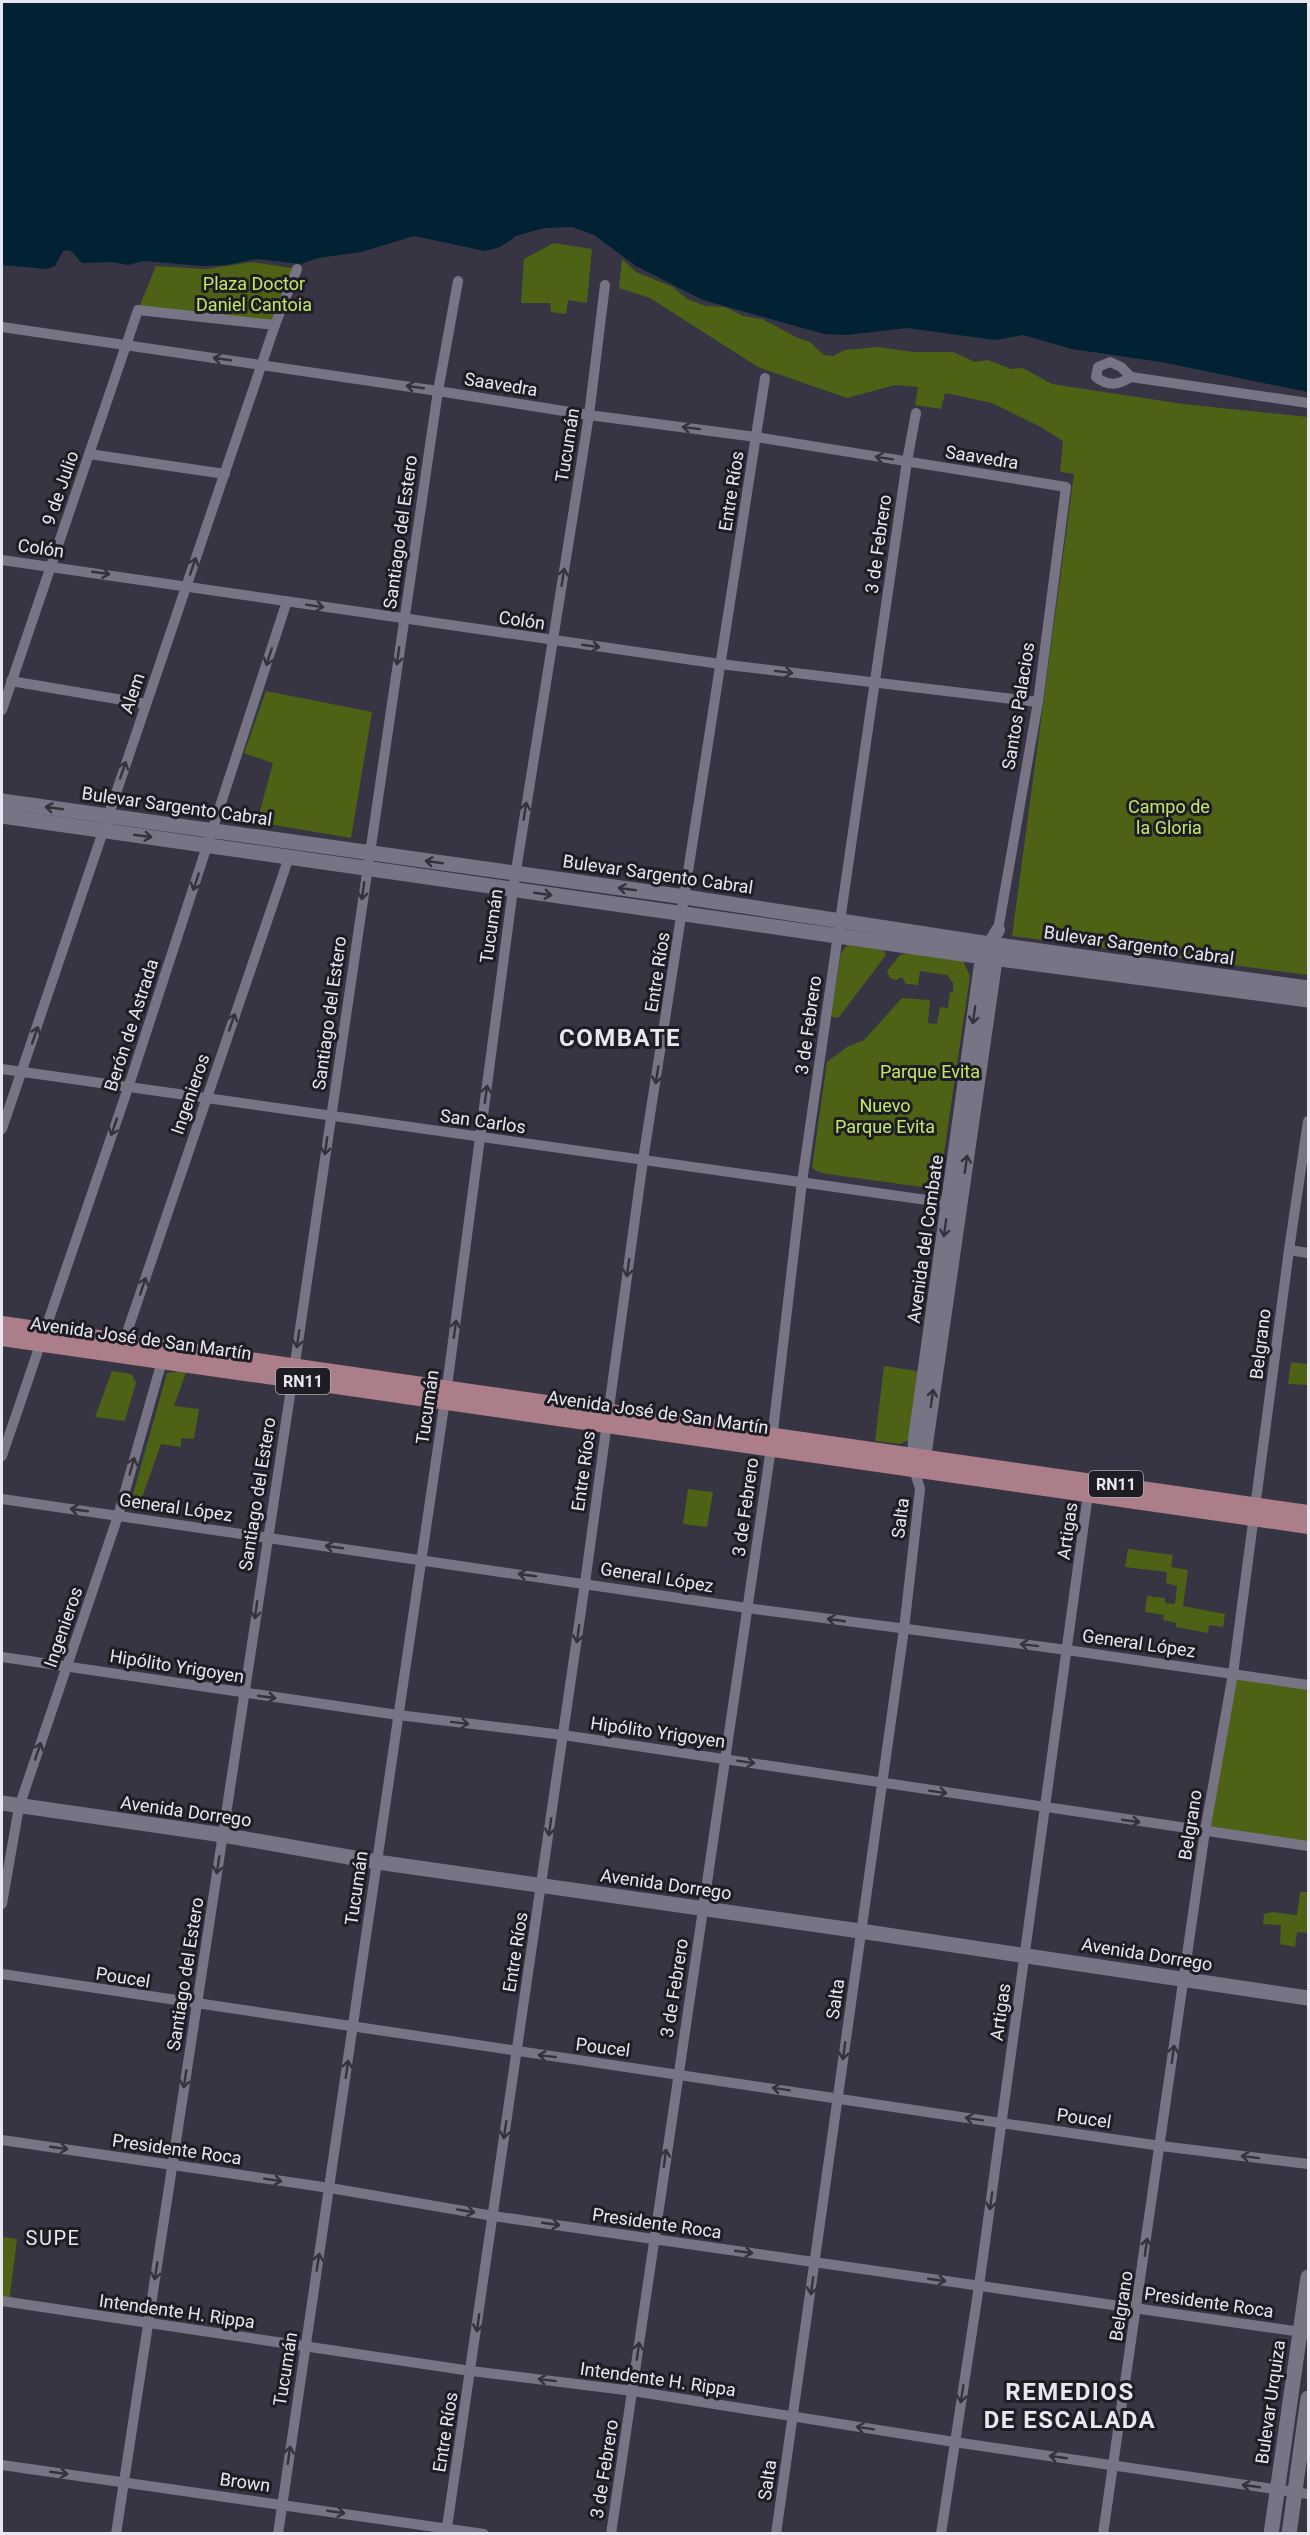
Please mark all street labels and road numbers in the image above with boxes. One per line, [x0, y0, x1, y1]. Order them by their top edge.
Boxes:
street label: Saavedra [463, 368, 539, 400]
street label: Tucumán [551, 406, 583, 484]
street label: Saavedra [944, 441, 1020, 473]
street label: 9 de Julio [37, 448, 83, 528]
street label: Entre Ríos [714, 449, 748, 533]
street label: Santiago del Estero [379, 454, 421, 610]
street label: 3 de Febrero [861, 493, 895, 595]
street label: Colón [16, 534, 66, 562]
street label: Colón [497, 606, 547, 634]
street label: Santos Palacios [998, 641, 1038, 771]
street label: Alem [115, 670, 149, 716]
street label: Bulevar Sargento Cabral [81, 782, 273, 830]
street label: Bulevar Sargento Cabral [562, 850, 754, 898]
street label: Tucumán [475, 888, 507, 964]
street label: Bulevar Sargento Cabral [1043, 921, 1235, 969]
street label: Entre Ríos [640, 930, 674, 1014]
street label: Santiago del Estero [308, 935, 350, 1091]
street label: Berón de Astrada [100, 956, 162, 1094]
street label: 3 de Febrero [791, 974, 825, 1076]
street label: Ingenieros [166, 1051, 214, 1137]
street label: San Carlos [439, 1105, 527, 1137]
street label: Avenida del Combate [903, 1153, 947, 1325]
street label: Belgrano [1245, 1307, 1275, 1381]
street label: Avenida José de San Martín [29, 1312, 253, 1364]
road number: RN11 [276, 1368, 330, 1394]
street label: Tucumán [411, 1369, 443, 1445]
street label: Avenida José de San Martín [546, 1386, 770, 1438]
street label: Santiago del Estero [235, 1416, 279, 1572]
street label: Entre Ríos [567, 1429, 599, 1513]
street label: 3 de Febrero [728, 1456, 762, 1558]
road number: RN11 [1089, 1471, 1143, 1497]
street label: General López [118, 1489, 234, 1525]
street label: Salta [887, 1497, 913, 1539]
street label: Artigas [1053, 1501, 1081, 1561]
street label: General López [599, 1558, 715, 1596]
street label: Ingenieros [39, 1584, 87, 1670]
street label: General López [1081, 1625, 1197, 1661]
street label: Hipólito Yrigoyen [108, 1645, 246, 1687]
street label: Hipólito Yrigoyen [589, 1712, 727, 1752]
street label: Belgrano [1174, 1788, 1206, 1862]
street label: Avenida Dorrego [119, 1791, 253, 1831]
street label: Tucumán [340, 1850, 372, 1926]
street label: Avenida Dorrego [599, 1864, 733, 1904]
street label: Santiago del Estero [163, 1896, 207, 2052]
street label: Entre Ríos [498, 1910, 532, 1994]
street label: Avenida Dorrego [1080, 1933, 1214, 1975]
street label: 3 de Febrero [656, 1937, 692, 2039]
street label: Poucel [94, 1962, 152, 1992]
street label: Salta [822, 1977, 848, 2021]
street label: Artigas [986, 1982, 1014, 2042]
street label: Poucel [575, 2033, 631, 2061]
street label: Poucel [1055, 2104, 1113, 2132]
street label: Presidente Roca [111, 2130, 243, 2168]
street label: Presidente Roca [591, 2204, 723, 2242]
street label: Belgrano [1105, 2269, 1137, 2343]
street label: Presidente Roca [1143, 2283, 1275, 2321]
street label: Intendente H. Rippa [98, 2290, 256, 2332]
street label: Tucumán [269, 2330, 301, 2408]
street label: Bulevar Urquiza [1251, 2339, 1289, 2465]
street label: Intendente H. Rippa [579, 2358, 737, 2400]
street label: Entre Ríos [428, 2390, 462, 2474]
street label: 3 de Febrero [586, 2418, 622, 2520]
street label: Salta [754, 2458, 780, 2502]
street label: Brown [218, 2468, 272, 2496]

